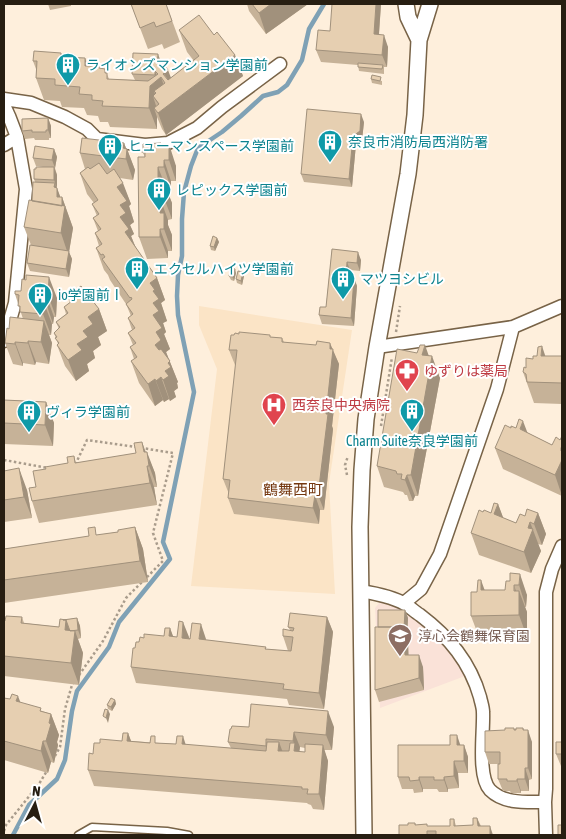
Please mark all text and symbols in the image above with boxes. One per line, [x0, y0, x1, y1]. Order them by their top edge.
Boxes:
building icon: ライオンズマンション学園前 [55, 52, 81, 86]
place label: ライオンズマンション学園前 [86, 57, 268, 73]
building icon: 奈良市消防局西消防署 [317, 129, 343, 163]
building icon: ヒューマンスペース学園前 [97, 133, 123, 167]
place label: 奈良市消防局西消防署 [348, 134, 488, 150]
place label: ヒューマンスペース学園前 [128, 138, 294, 154]
building icon: レピックス学園前 [146, 177, 172, 211]
place label: レピックス学園前 [176, 182, 288, 198]
building icon: エクセルハイツ学園前 [124, 256, 150, 290]
place label: エクセルハイツ学園前 [154, 261, 294, 277]
building icon: マツヨシビル [330, 266, 356, 300]
place label: マツヨシビル [360, 271, 444, 287]
building icon: io学園前Ⅰ [27, 282, 53, 316]
place label: io学園前Ⅰ [58, 287, 124, 303]
pharmacy icon: ゆずりは薬局 [394, 358, 420, 392]
place label: ゆずりは薬局 [424, 363, 508, 379]
hospital icon: 西奈良中央病院 [261, 392, 287, 426]
place label: 西奈良中央病院 [292, 397, 390, 413]
building icon: Charm Suite奈良学園前 [399, 398, 425, 432]
building icon: ヴィラ学園前 [16, 399, 42, 433]
place label: ヴィラ学園前 [46, 404, 130, 420]
place label: Charm Suite奈良学園前 [346, 433, 478, 449]
district label: 鶴舞西町 [263, 481, 323, 498]
school or university icon: 淳心会鶴舞保育園 [387, 623, 413, 657]
place label: 淳心会鶴舞保育園 [418, 628, 530, 644]
north arrow [10, 779, 60, 829]
text: N [31, 783, 41, 799]

